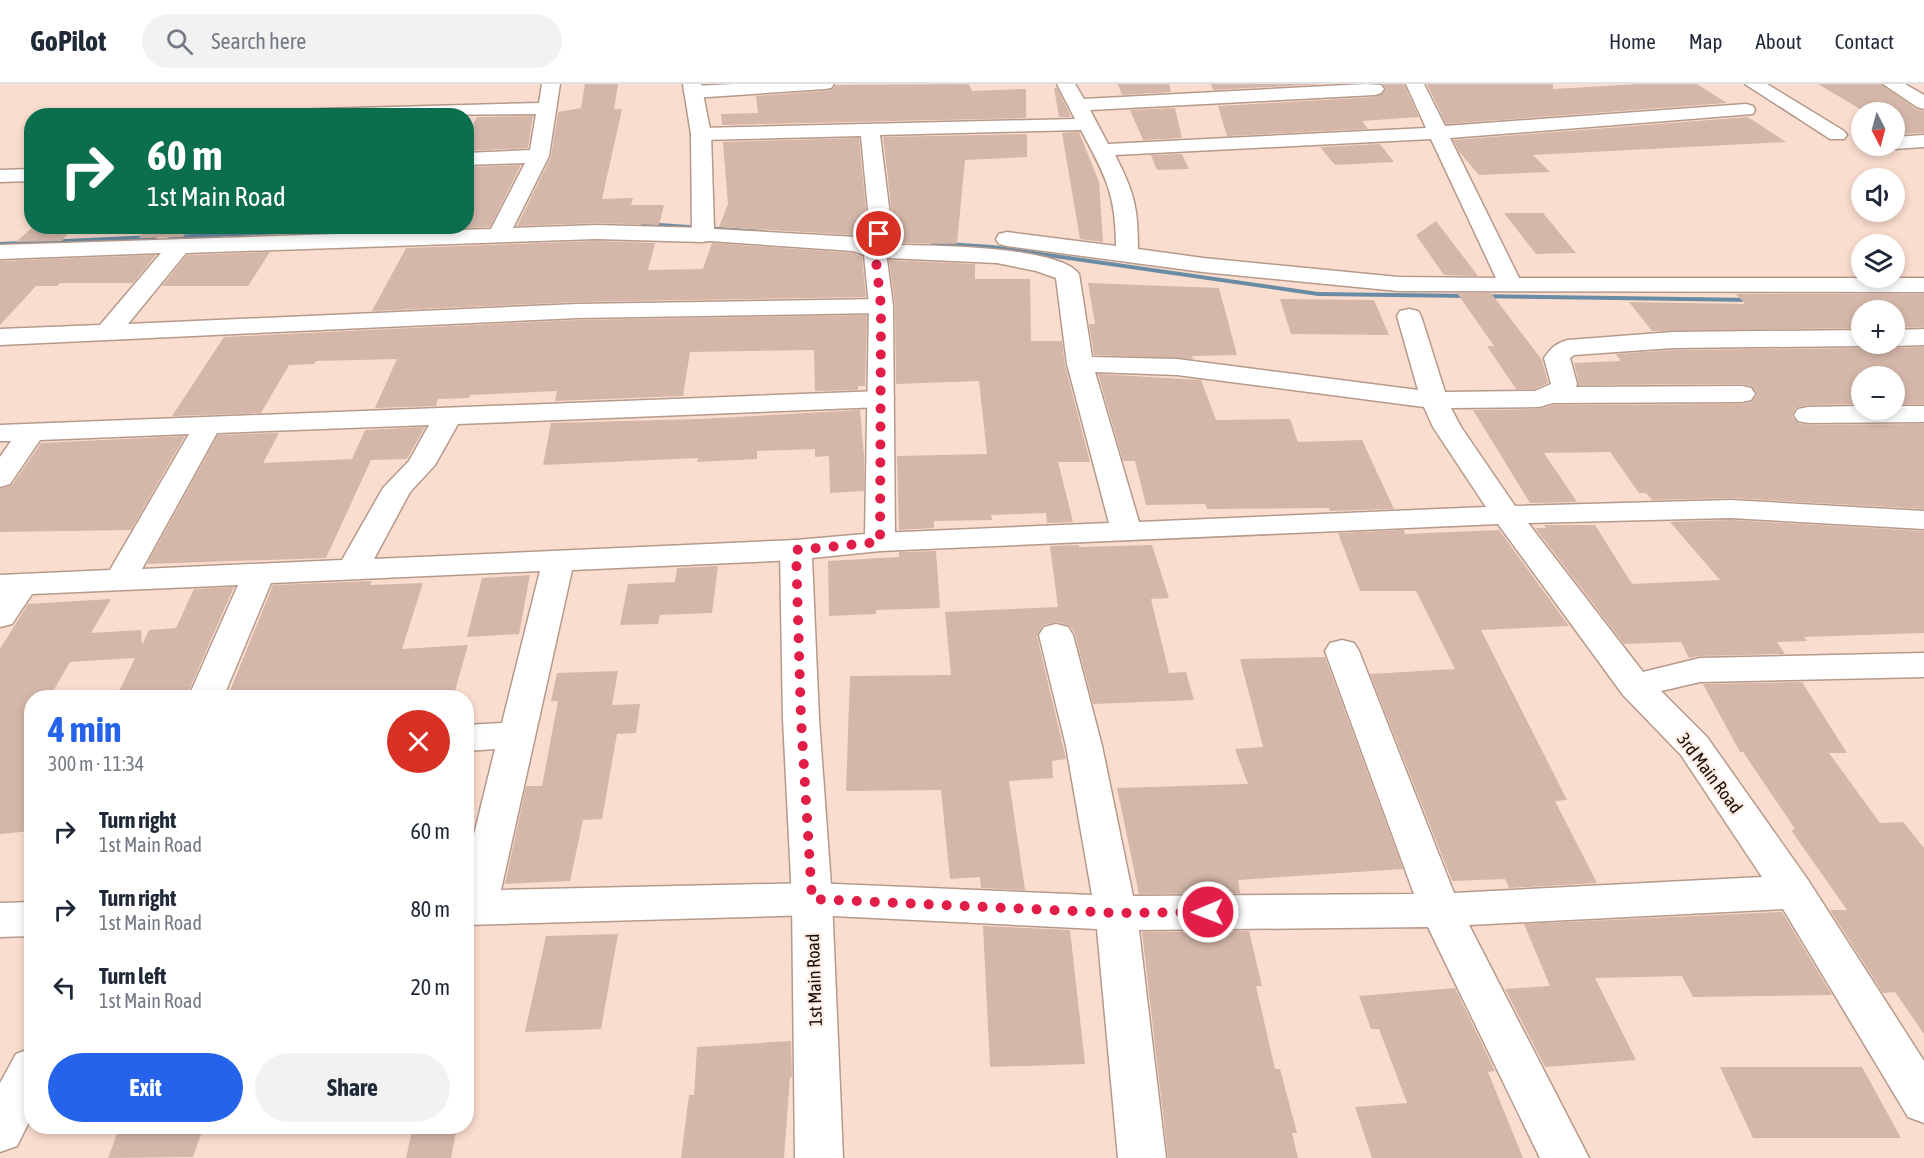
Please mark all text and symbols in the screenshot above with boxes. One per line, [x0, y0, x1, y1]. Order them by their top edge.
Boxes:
search box [142, 14, 562, 68]
text: GoPilot [30, 25, 106, 57]
icon: search [163, 25, 196, 58]
text: Search here [211, 28, 306, 54]
text: Home [1609, 29, 1656, 53]
text: Map [1689, 29, 1723, 53]
text: About [1756, 29, 1802, 53]
text: Contact [1835, 29, 1894, 53]
north arrow [1851, 102, 1905, 156]
map controls [1851, 102, 1905, 420]
text: 60 m [147, 131, 222, 179]
icon: right [48, 132, 126, 210]
button: sound [1851, 168, 1905, 222]
text: 1st Main Road [147, 181, 286, 212]
pin [853, 208, 904, 259]
icon: arrive [862, 217, 895, 250]
button: layers [1851, 234, 1905, 288]
button: + [1851, 300, 1905, 354]
button: − [1851, 366, 1905, 420]
text: 4 min [48, 708, 122, 750]
button: close [387, 710, 450, 773]
street label: 3rd Main Road [1673, 729, 1747, 817]
text: 300 m · 11:34 [48, 752, 144, 775]
text: Turn right [99, 807, 176, 833]
icon: right [48, 815, 81, 848]
text: 60 m [410, 818, 450, 844]
text: 1st Main Road [99, 833, 202, 856]
position arrow [1176, 880, 1240, 944]
text: Turn right [99, 885, 176, 911]
icon: right [48, 893, 81, 926]
text: 80 m [410, 896, 450, 922]
text: 1st Main Road [99, 911, 202, 934]
street label: 1st Main Road [802, 933, 826, 1027]
text: Turn left [99, 963, 166, 989]
icon: left [48, 971, 81, 1004]
text: 20 m [410, 974, 450, 1000]
text: 1st Main Road [99, 989, 202, 1012]
button: Exit [48, 1053, 243, 1122]
button: Share [255, 1053, 450, 1122]

